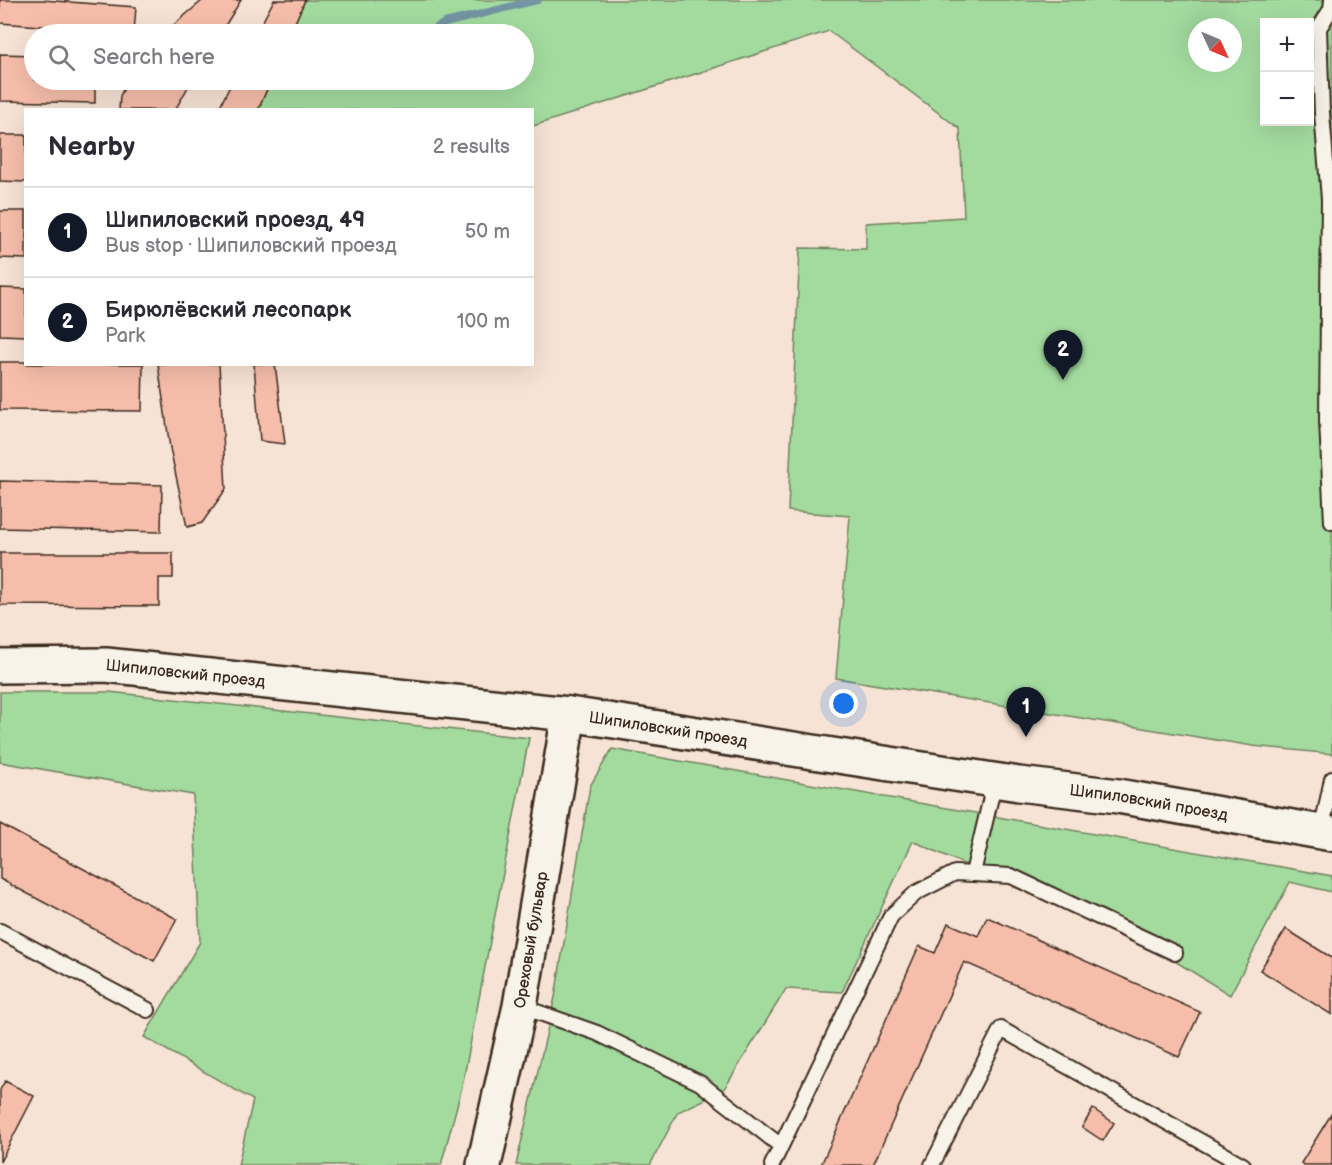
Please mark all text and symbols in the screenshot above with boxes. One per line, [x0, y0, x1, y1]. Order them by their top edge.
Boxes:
north arrow [1188, 18, 1242, 72]
map controls [1260, 18, 1314, 126]
button: + [1260, 18, 1314, 72]
search box [24, 24, 534, 90]
icon: search [45, 41, 78, 74]
text: Search here [93, 44, 215, 71]
button: − [1260, 72, 1314, 126]
text: Nearby [48, 132, 135, 163]
text: 2 results [433, 135, 510, 159]
text: Шипиловский проезд, 49 [105, 207, 365, 234]
text: 1 [63, 220, 72, 244]
text: 50 m [465, 220, 510, 244]
text: Bus stop · Шипиловский проезд [105, 234, 397, 258]
text: Бирюлёвский лесопарк [105, 297, 351, 324]
text: 2 [62, 310, 73, 334]
text: 100 m [457, 310, 510, 334]
text: Park [105, 324, 145, 348]
pin: 2 [1044, 330, 1082, 380]
street label: Шипиловский проезд [105, 656, 267, 691]
pin: 1 [1006, 688, 1046, 737]
your location [829, 689, 858, 718]
street label: Шипиловский проезд [588, 708, 749, 751]
street label: Шипиловский проезд [1068, 781, 1230, 825]
street label: Ореховый бульвар [510, 870, 552, 1010]

